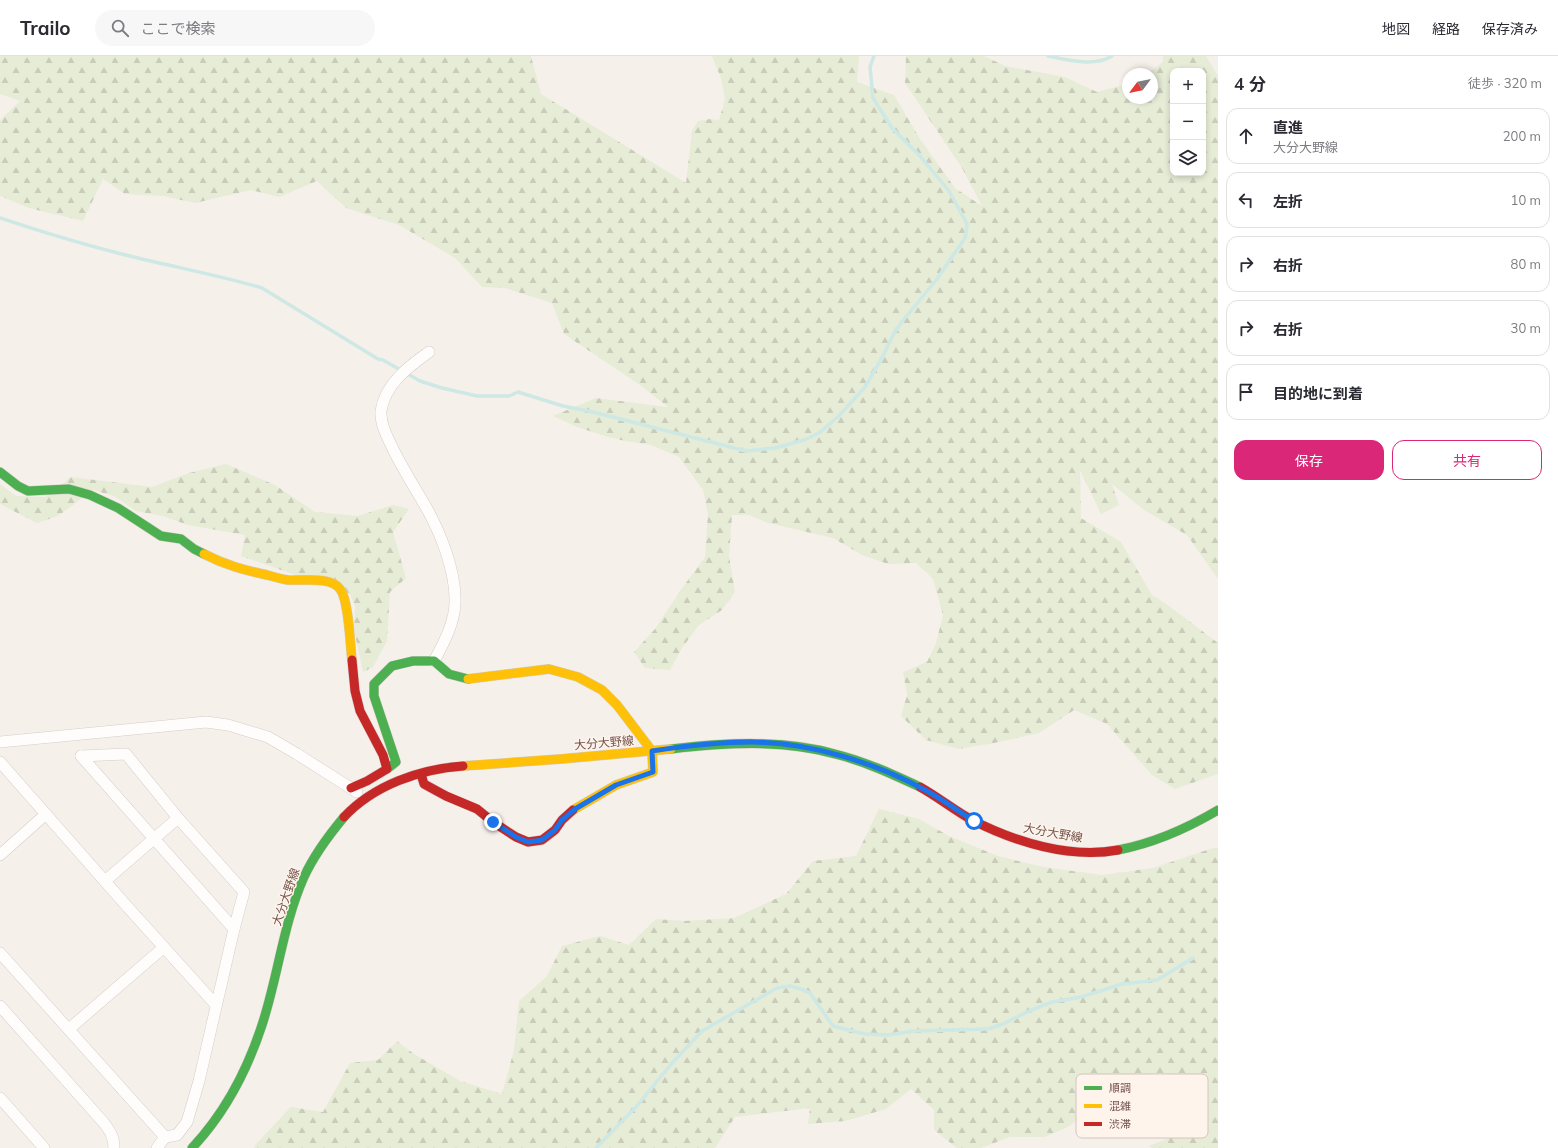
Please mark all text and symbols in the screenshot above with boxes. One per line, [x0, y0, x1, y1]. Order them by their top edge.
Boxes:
search box [95, 10, 375, 46]
text: Trailo [20, 16, 71, 40]
icon: search [109, 17, 131, 39]
text: ここで検索 [141, 19, 216, 38]
text: 地図 [1382, 20, 1410, 38]
text: 経路 [1432, 20, 1460, 38]
text: 保存済み [1482, 20, 1538, 38]
north arrow [1122, 68, 1158, 104]
map controls [1170, 68, 1206, 176]
button: + [1170, 68, 1206, 104]
text: 4 分 [1234, 73, 1266, 94]
text: 徒歩 · 320 m [1468, 75, 1542, 91]
button: − [1170, 104, 1206, 140]
text: 直進 [1273, 118, 1303, 137]
icon: ahead [1235, 125, 1257, 147]
text: 200 m [1503, 128, 1541, 144]
text: 大分大野線 [1273, 139, 1338, 155]
button: layers [1170, 140, 1206, 176]
icon: left [1235, 189, 1257, 211]
text: 左折 [1273, 192, 1303, 211]
text: 10 m [1511, 192, 1541, 208]
icon: right [1235, 253, 1257, 275]
text: 右折 [1273, 256, 1303, 275]
text: 80 m [1511, 256, 1541, 272]
icon: right [1235, 317, 1257, 339]
text: 右折 [1273, 320, 1303, 339]
text: 30 m [1511, 320, 1541, 336]
icon: arrive [1235, 381, 1257, 403]
text: 目的地に到着 [1273, 384, 1363, 403]
button: 保存 [1234, 440, 1384, 480]
button: 共有 [1392, 440, 1542, 480]
street label: 大分大野線 [573, 732, 635, 753]
route start [965, 812, 983, 830]
route end [484, 813, 502, 831]
street label: 大分大野線 [1022, 820, 1084, 845]
street label: 大分大野線 [269, 866, 302, 928]
legend [1076, 1074, 1208, 1138]
text: 順調 [1109, 1081, 1131, 1095]
text: 混雑 [1109, 1099, 1131, 1113]
text: 渋滞 [1109, 1117, 1131, 1131]

